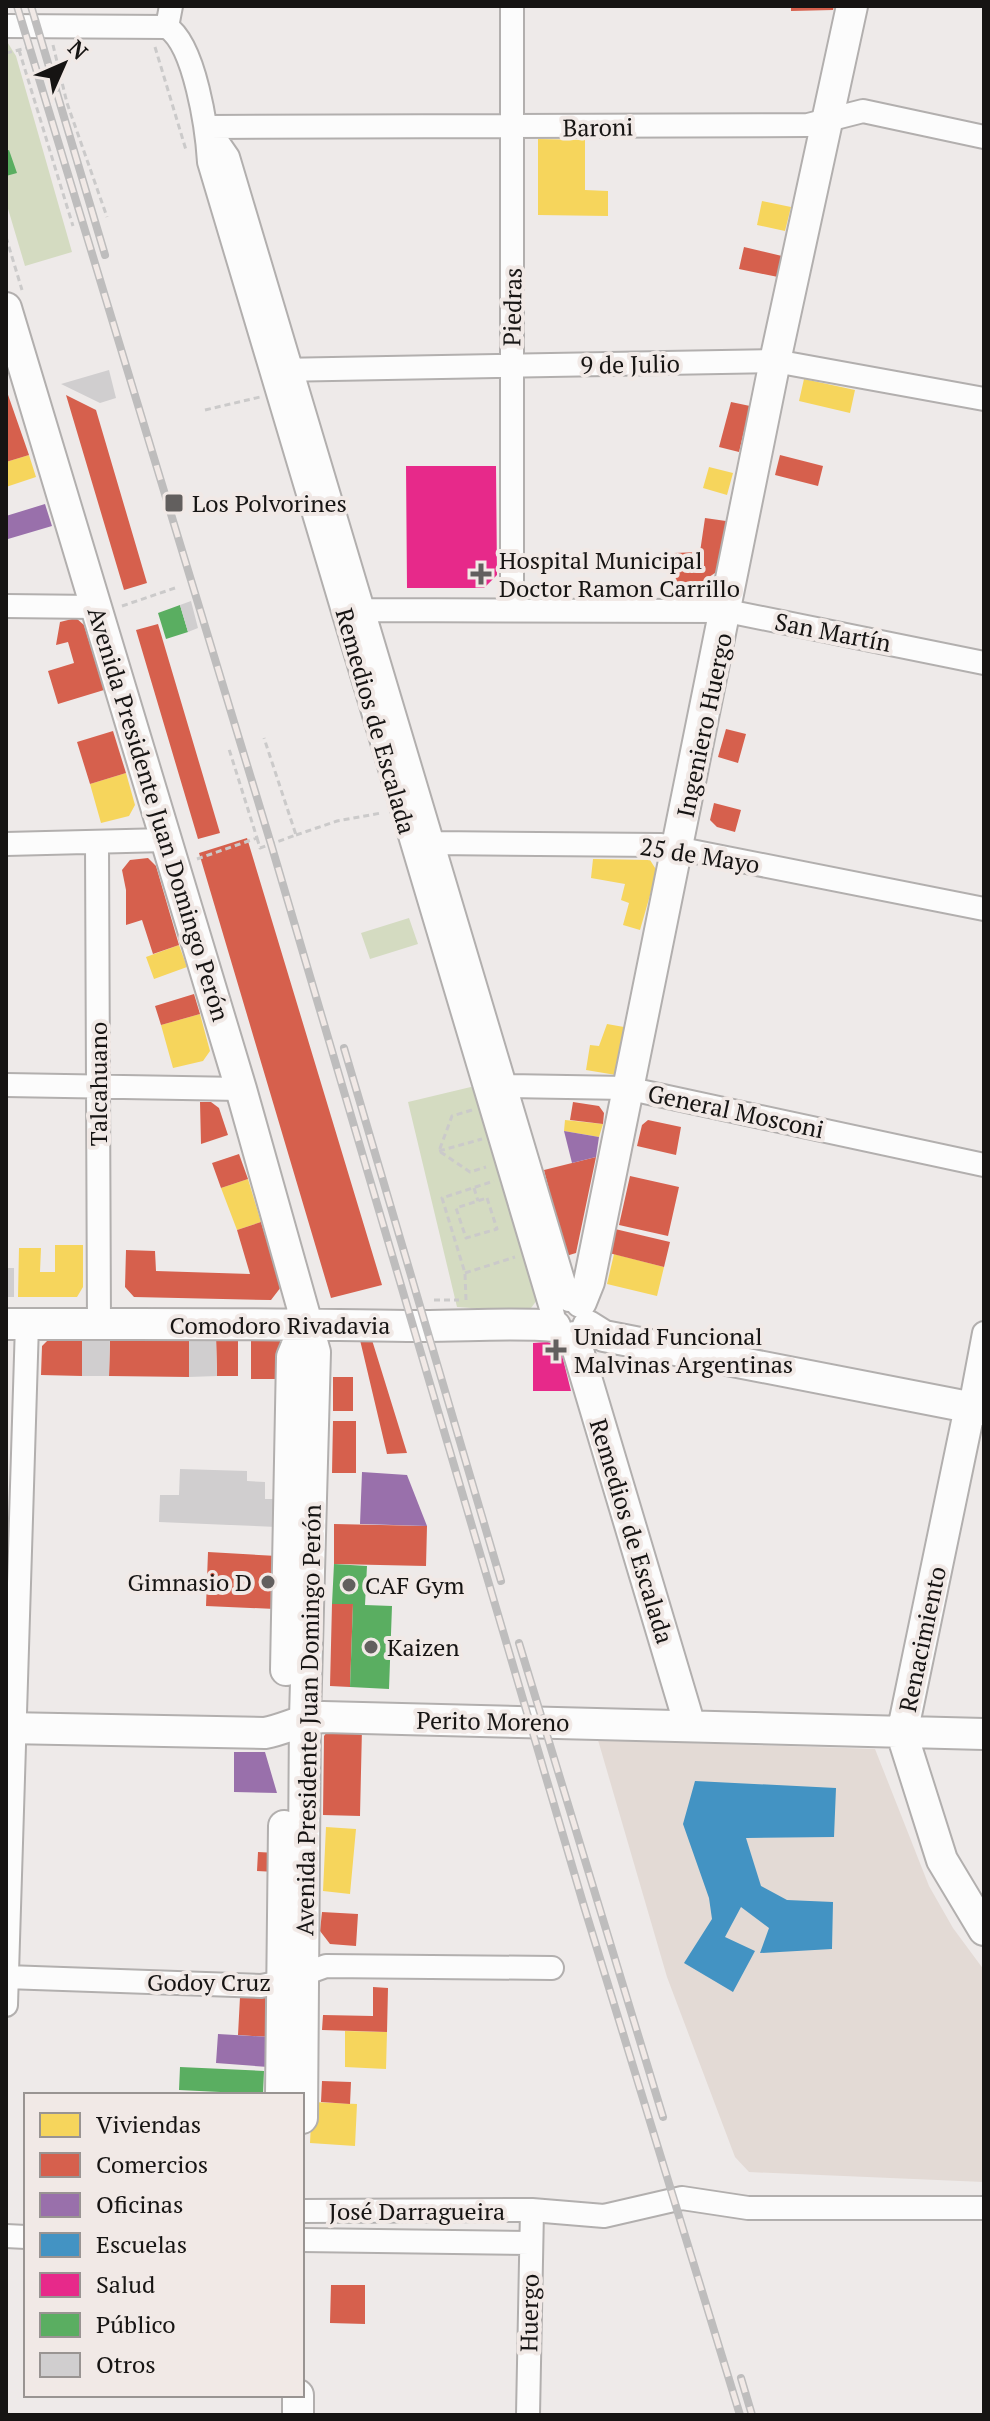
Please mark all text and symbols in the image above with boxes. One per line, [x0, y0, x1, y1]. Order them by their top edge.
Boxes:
north arrow [24, 24, 104, 104]
text: N [62, 33, 95, 66]
street label: Baroni [562, 110, 634, 144]
street label: Piedras [495, 267, 529, 347]
street label: 9 de Julio [580, 347, 680, 381]
place label: Los Polvorines [192, 487, 347, 519]
marker: Los Polvorines [163, 492, 185, 514]
place label: Hospital Municipal Doctor Ramon Carrillo [499, 544, 740, 604]
marker: Hospital Municipal Doctor Ramon Carrillo [470, 563, 492, 585]
street label: Avenida Presidente Juan Domingo Perón [81, 603, 237, 1025]
street label: Remedios de Escalada [328, 604, 424, 838]
street label: San Martín [772, 605, 894, 659]
street label: Ingeniero Huergo [669, 630, 739, 820]
street label: 25 de Mayo [638, 830, 762, 880]
street label: Talcahuano [82, 1022, 114, 1146]
street label: General Mosconi [645, 1077, 827, 1145]
street label: Comodoro Rivadavia [170, 1309, 390, 1341]
place label: Unidad Funcional Malvinas Argentinas [574, 1320, 793, 1380]
marker: Unidad Funcional Malvinas Argentinas [545, 1339, 567, 1361]
street label: Remedios de Escalada [583, 1415, 681, 1647]
street label: Avenida Presidente Juan Domingo Perón [288, 1504, 328, 1936]
street label: Renacimiento [891, 1563, 953, 1715]
place label: Gimnasio D [127, 1566, 252, 1598]
place label: CAF Gym [365, 1569, 465, 1601]
marker: Gimnasio D [259, 1573, 277, 1591]
marker: CAF Gym [340, 1576, 358, 1594]
place label: Kaizen [387, 1631, 460, 1663]
marker: Kaizen [362, 1638, 380, 1656]
street label: Perito Moreno [416, 1704, 570, 1738]
street label: Godoy Cruz [147, 1966, 271, 1998]
legend [24, 2093, 304, 2397]
text: Viviendas [96, 2108, 201, 2140]
text: Comercios [96, 2148, 208, 2180]
text: Oficinas [96, 2188, 183, 2220]
street label: José Darragueira [329, 2195, 505, 2227]
text: Escuelas [96, 2228, 187, 2260]
text: Salud [96, 2268, 155, 2300]
street label: Huergo [512, 2274, 546, 2352]
text: Público [96, 2308, 176, 2340]
text: Otros [96, 2348, 156, 2380]

